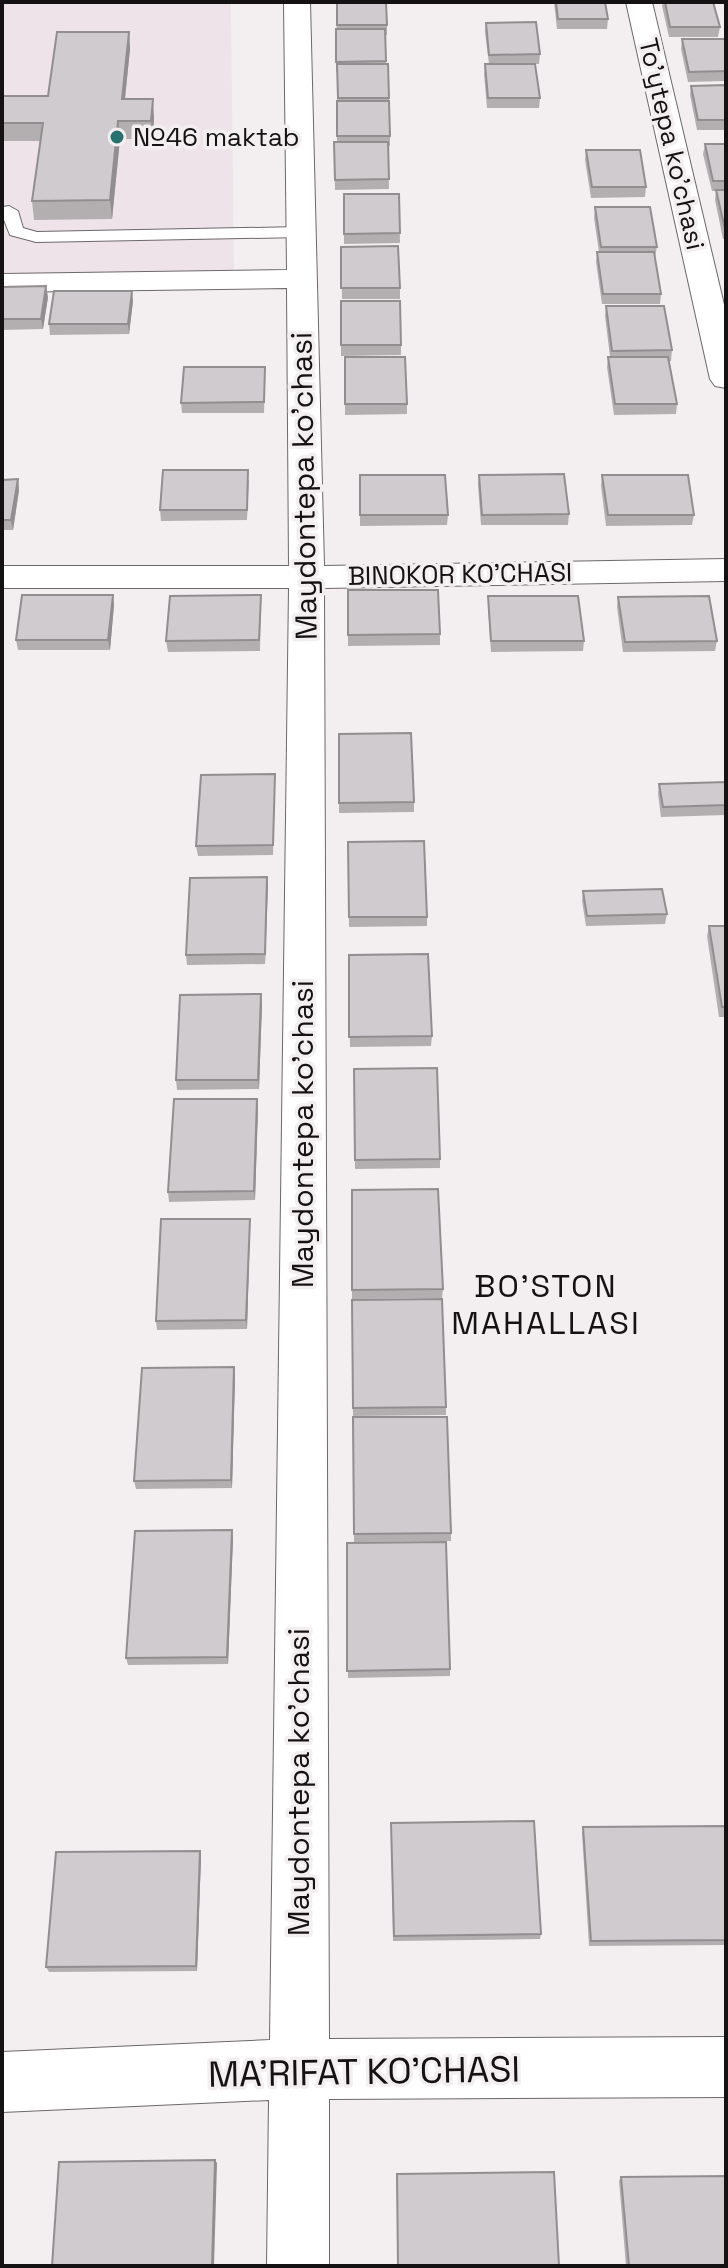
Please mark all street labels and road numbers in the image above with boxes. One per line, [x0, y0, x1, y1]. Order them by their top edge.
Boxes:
street label: To'ytepa ko'chasi [631, 35, 713, 253]
street label: Maydontepa ko'chasi [281, 331, 326, 641]
street label: BINOKOR KO'CHASI [347, 555, 573, 593]
street label: Maydontepa ko'chasi [283, 980, 322, 1288]
street label: Maydontepa ko'chasi [279, 1628, 318, 1936]
street label: MA'RIFAT KO'CHASI [208, 2046, 520, 2098]

